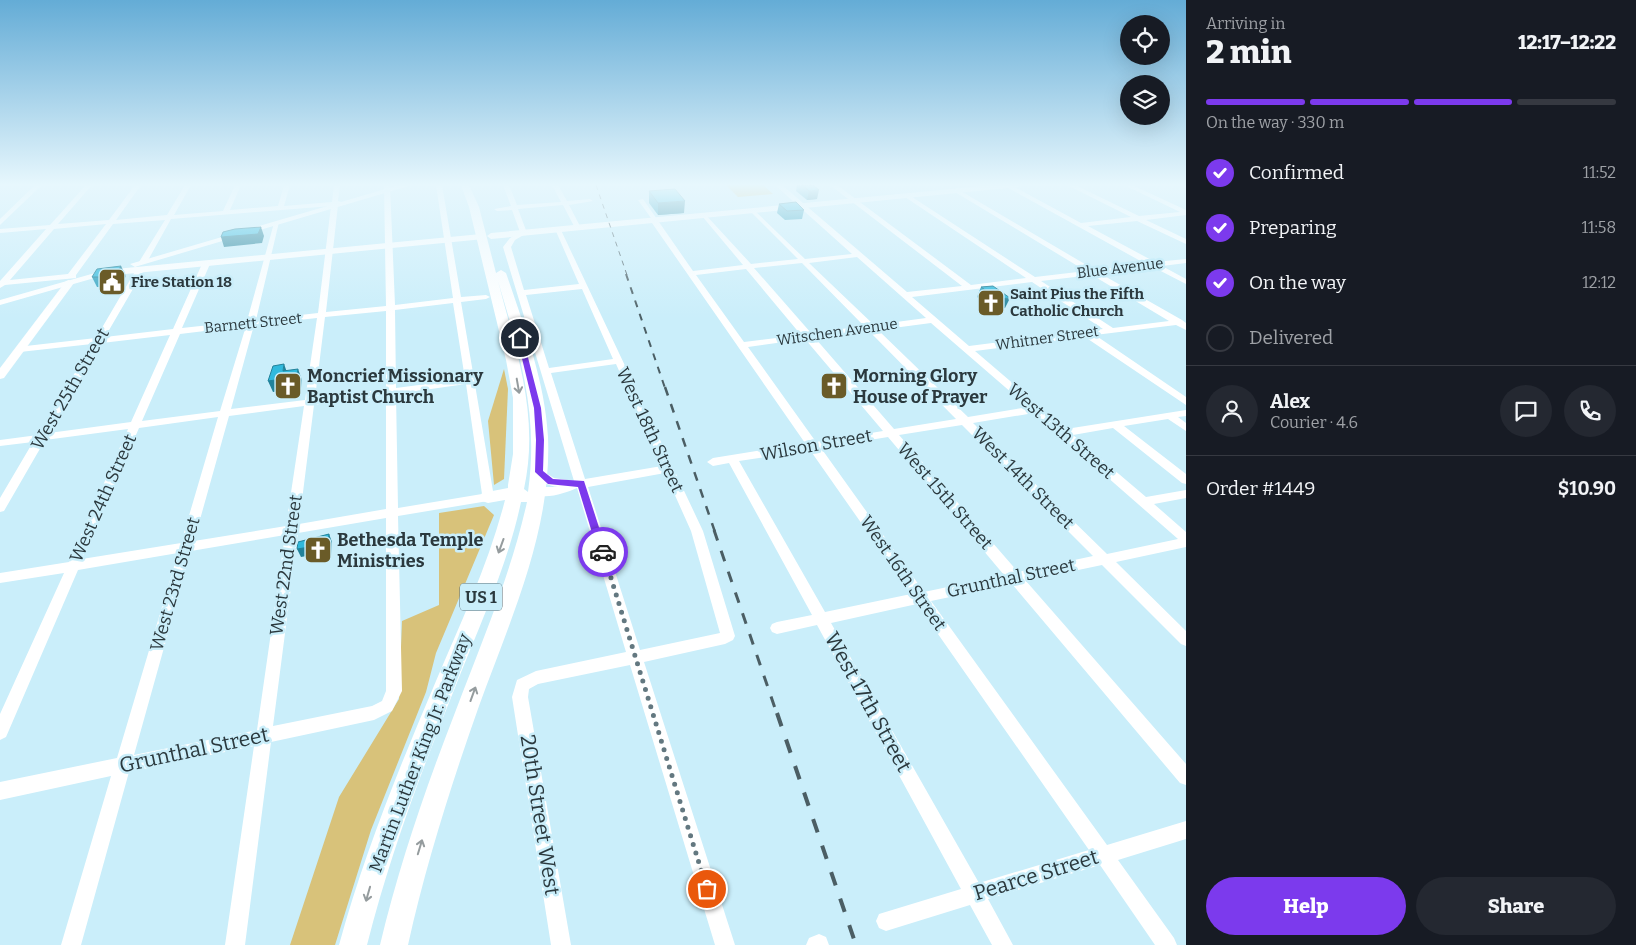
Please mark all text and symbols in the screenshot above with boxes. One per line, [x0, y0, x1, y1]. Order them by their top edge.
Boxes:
text: Arriving in [1206, 14, 1285, 33]
map controls [1120, 15, 1170, 125]
button: locate [1120, 15, 1170, 65]
text: 12:17–12:22 [1518, 31, 1616, 54]
text: 2 min [1206, 33, 1292, 71]
button: layers [1120, 75, 1170, 125]
text: On the way · 330 m [1206, 113, 1344, 132]
icon: check [1206, 159, 1234, 187]
text: Confirmed [1249, 161, 1344, 184]
text: 11:52 [1583, 163, 1616, 182]
icon: check [1206, 214, 1234, 242]
text: Preparing [1249, 216, 1337, 239]
text: 11:58 [1581, 218, 1616, 237]
street label: Blue Avenue [1076, 254, 1164, 282]
public building icon: Fire Station 18 [97, 267, 127, 297]
icon: check [1206, 269, 1234, 297]
text: On the way [1249, 271, 1346, 294]
place label: Fire Station 18 [131, 273, 232, 291]
text: 12:12 [1582, 273, 1616, 292]
place label: Saint Pius the Fifth Catholic Church [1010, 285, 1145, 320]
church icon: Saint Pius the Fifth Catholic Church [976, 288, 1006, 318]
street label: Barnett Street [203, 309, 303, 337]
street label: Witschen Avenue [775, 315, 899, 349]
pin [499, 317, 541, 359]
street label: Whitner Street [994, 322, 1100, 354]
street label: West 25th Street [26, 324, 114, 454]
icon: home [506, 324, 534, 352]
text: Delivered [1249, 326, 1333, 349]
street label: West 18th Street [611, 364, 689, 497]
place label: Moncrief Missionary Baptist Church [307, 365, 484, 408]
place label: Morning Glory House of Prayer [853, 365, 988, 408]
church icon: Moncrief Missionary Baptist Church [273, 371, 303, 401]
church icon: Morning Glory House of Prayer [819, 371, 849, 401]
one-way arrow [514, 378, 524, 394]
street label: West 13th Street [1003, 378, 1120, 484]
button: person [1206, 385, 1258, 437]
button: chat [1500, 385, 1552, 437]
button: phone [1564, 385, 1616, 437]
text: Alex [1270, 390, 1310, 413]
text: Courier · 4.6 [1270, 413, 1358, 432]
street label: West 14th Street [967, 422, 1079, 534]
street label: Wilson Street [758, 424, 874, 466]
street label: West 24th Street [65, 430, 141, 565]
street label: West 15th Street [893, 438, 998, 554]
text: Order #1449 [1206, 477, 1316, 500]
text: $10.90 [1558, 477, 1616, 500]
street label: West 22nd Street [265, 493, 307, 637]
street label: West 16th Street [855, 511, 951, 635]
street label: West 23rd Street [145, 514, 205, 653]
courier [578, 527, 628, 577]
place label: Bethesda Temple Ministries [337, 529, 484, 572]
church icon: Bethesda Temple Ministries [303, 535, 333, 565]
one-way arrow [496, 537, 505, 553]
icon: car [589, 538, 617, 566]
street label: Grunthal Street [945, 554, 1078, 602]
road number: US 1 [460, 584, 502, 610]
street label: West 17th Street [819, 627, 917, 777]
street label: Martin Luther King Jr. Parkway [364, 630, 476, 875]
one-way arrow [469, 686, 478, 702]
street label: Grunthal Street [117, 721, 272, 779]
street label: 20th Street West [514, 733, 566, 897]
one-way arrow [415, 839, 425, 855]
street label: Pearce Street [970, 844, 1102, 906]
pin [686, 868, 728, 910]
icon: bag [693, 875, 721, 903]
button: Help [1206, 877, 1406, 935]
button: Share [1416, 877, 1616, 935]
one-way arrow [363, 885, 372, 901]

